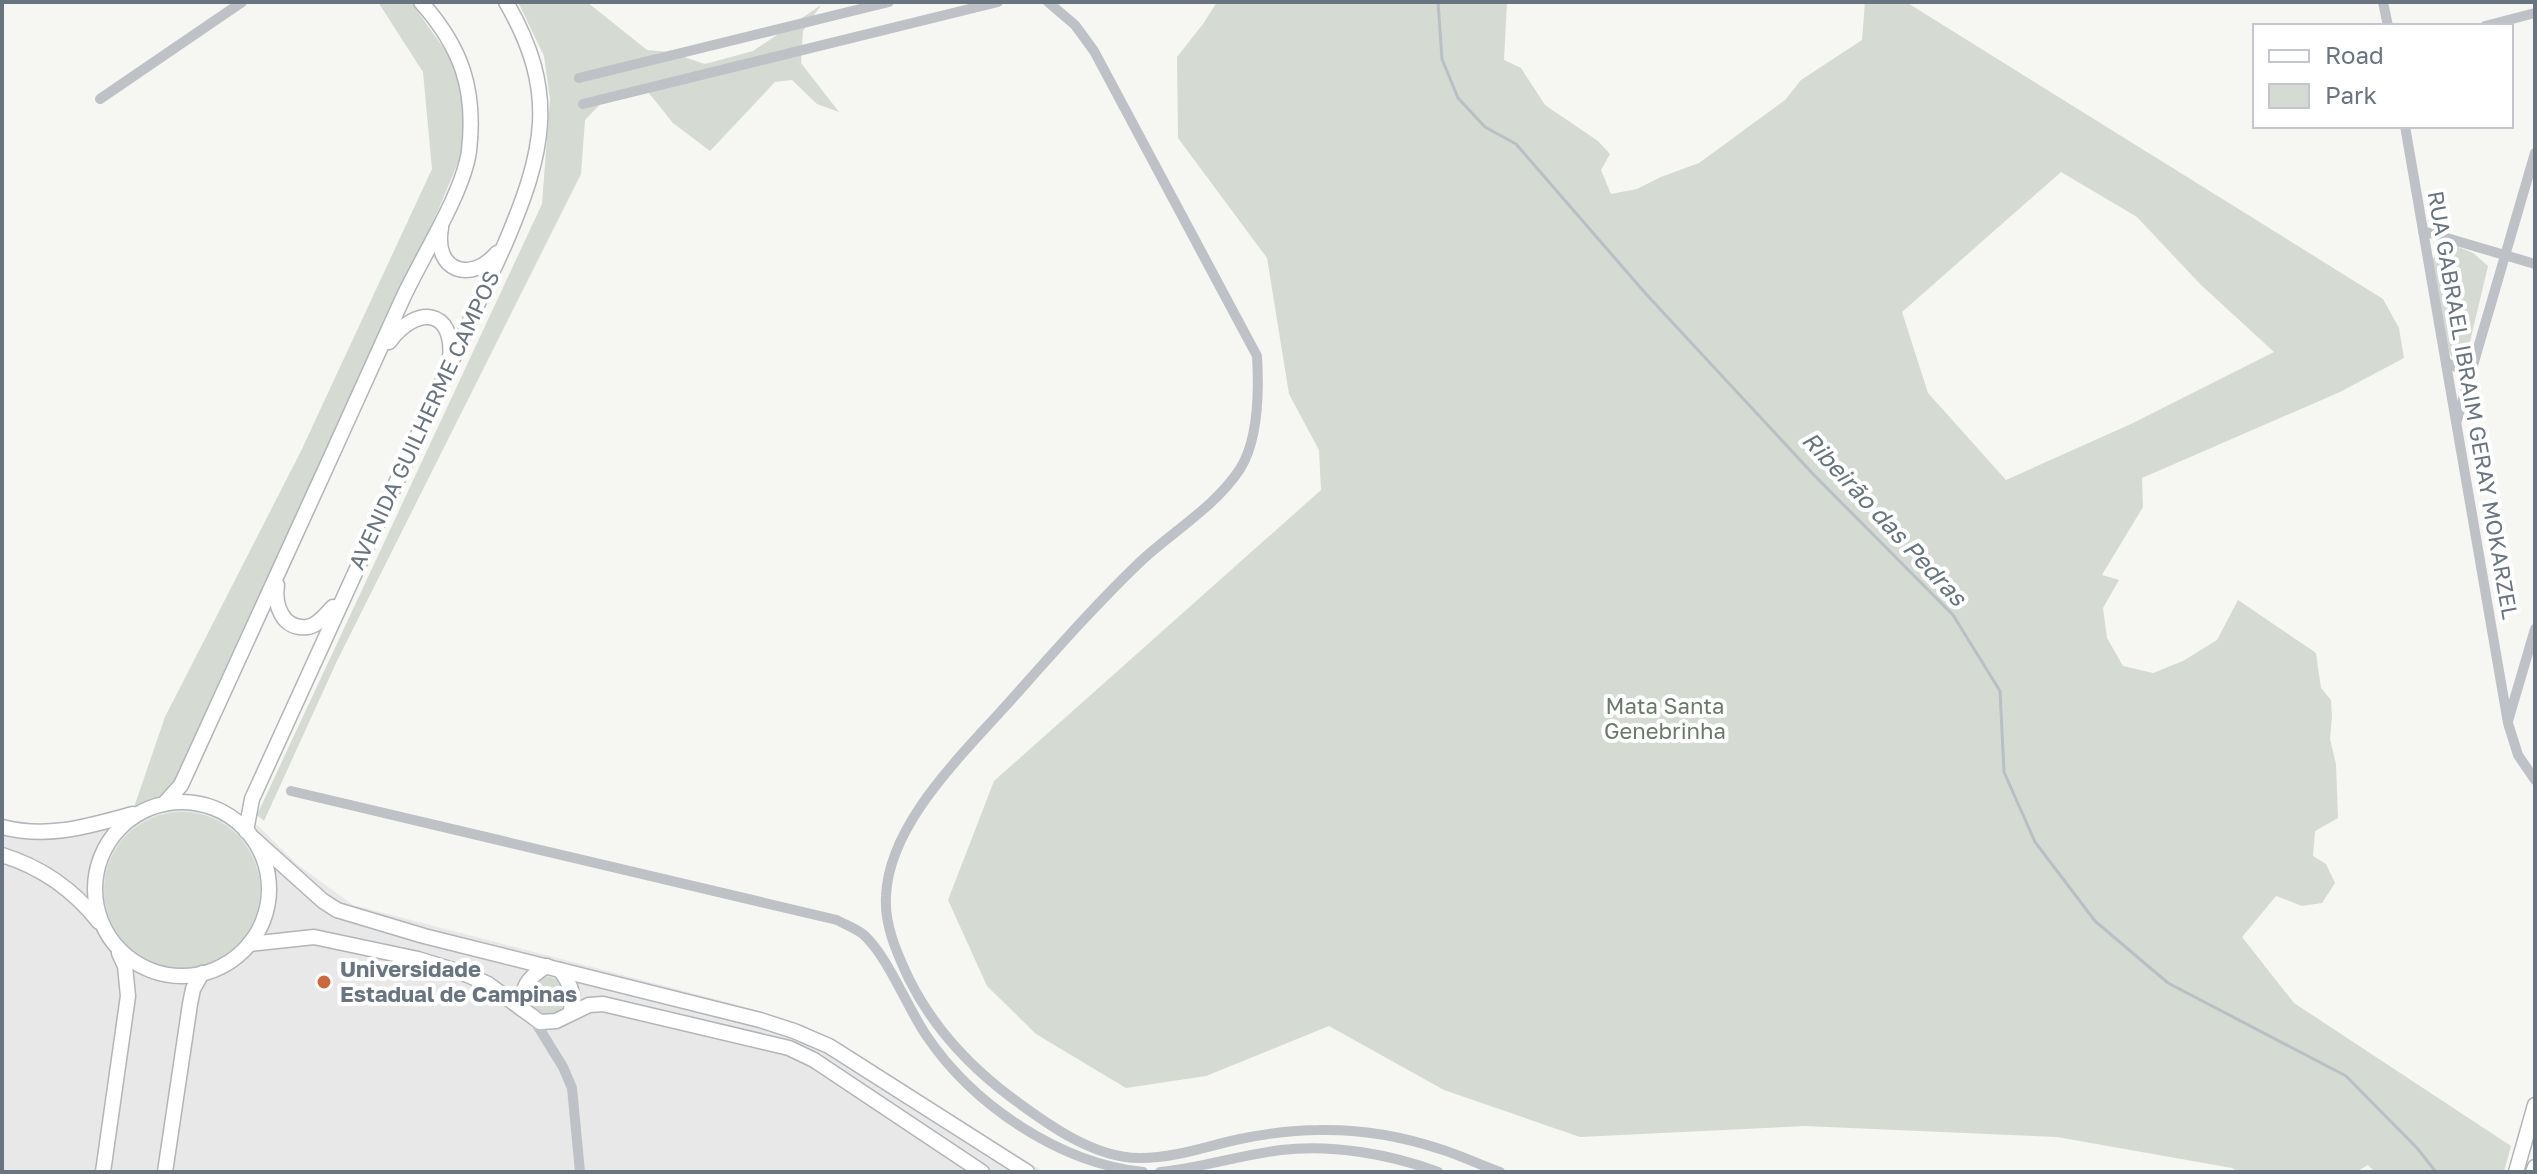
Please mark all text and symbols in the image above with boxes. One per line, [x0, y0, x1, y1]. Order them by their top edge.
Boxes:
legend [2253, 24, 2513, 128]
text: Road [2325, 40, 2384, 69]
text: Park [2325, 80, 2377, 109]
street label: RUA GABRAEL IBRAIM GERAY MOKARZEL [2422, 189, 2525, 622]
street label: AVENIDA GUILHERME CAMPOS [342, 266, 505, 574]
water label: Ribeirão das Pedras [1797, 425, 1974, 612]
park label: Mata Santa Genebrinha [1604, 692, 1726, 744]
place label: Universidade Estadual de Campinas [340, 955, 577, 1007]
marker: Universidade Estadual de Campinas [315, 973, 333, 991]

